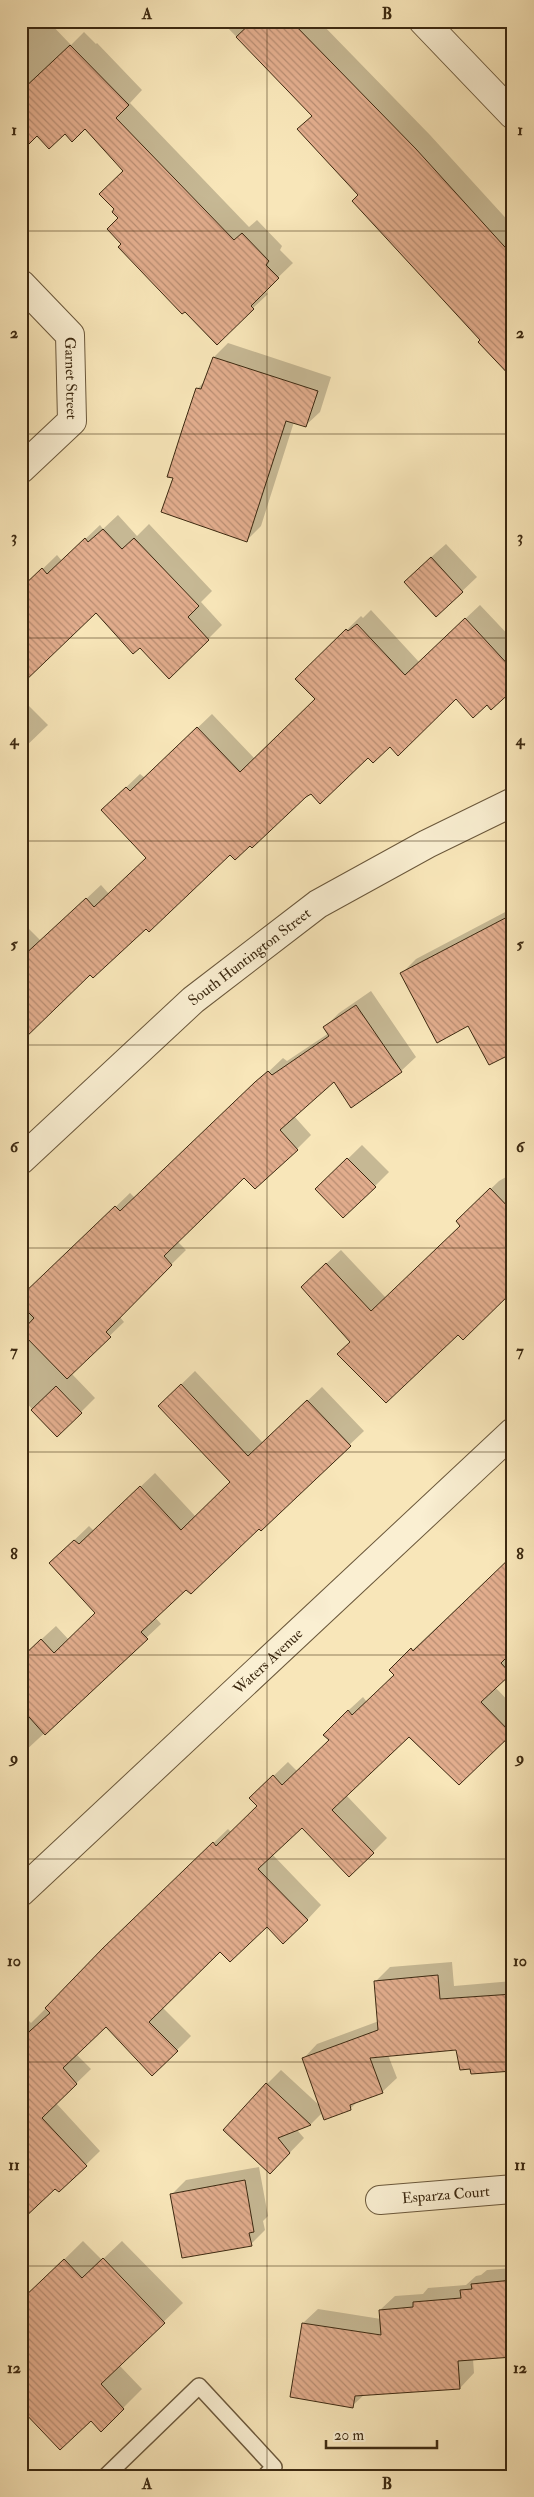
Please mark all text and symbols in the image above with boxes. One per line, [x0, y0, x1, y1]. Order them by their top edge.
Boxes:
text: A [141, 4, 153, 24]
text: B [382, 4, 392, 24]
text: 1 [11, 120, 17, 140]
text: 1 [517, 120, 523, 140]
text: 2 [10, 323, 18, 343]
text: 2 [516, 323, 524, 343]
street label: Garnet Street [61, 337, 81, 420]
text: 3 [11, 527, 17, 547]
text: 3 [517, 527, 523, 547]
text: 4 [9, 730, 20, 750]
text: 4 [515, 730, 526, 750]
street label: South Huntington Street [184, 903, 315, 1010]
text: 5 [10, 934, 18, 954]
text: 5 [516, 934, 524, 954]
text: 6 [10, 1137, 20, 1157]
text: 6 [516, 1137, 526, 1157]
text: 7 [10, 1341, 18, 1361]
text: 7 [516, 1341, 524, 1361]
text: 8 [10, 1544, 18, 1564]
text: 8 [516, 1544, 524, 1564]
street label: Waters Avenue [228, 1624, 307, 1699]
text: 9 [8, 1748, 18, 1768]
text: 9 [514, 1748, 524, 1768]
text: 10 [7, 1951, 21, 1971]
text: 10 [513, 1951, 527, 1971]
text: 11 [8, 2155, 20, 2175]
text: 11 [514, 2155, 526, 2175]
street label: Esparza Court [401, 2181, 491, 2208]
text: 12 [7, 2358, 21, 2378]
text: 12 [513, 2358, 527, 2378]
scale bar [326, 2417, 438, 2449]
text: 20 m [334, 2426, 364, 2445]
text: A [141, 2474, 153, 2494]
text: B [382, 2474, 392, 2494]

